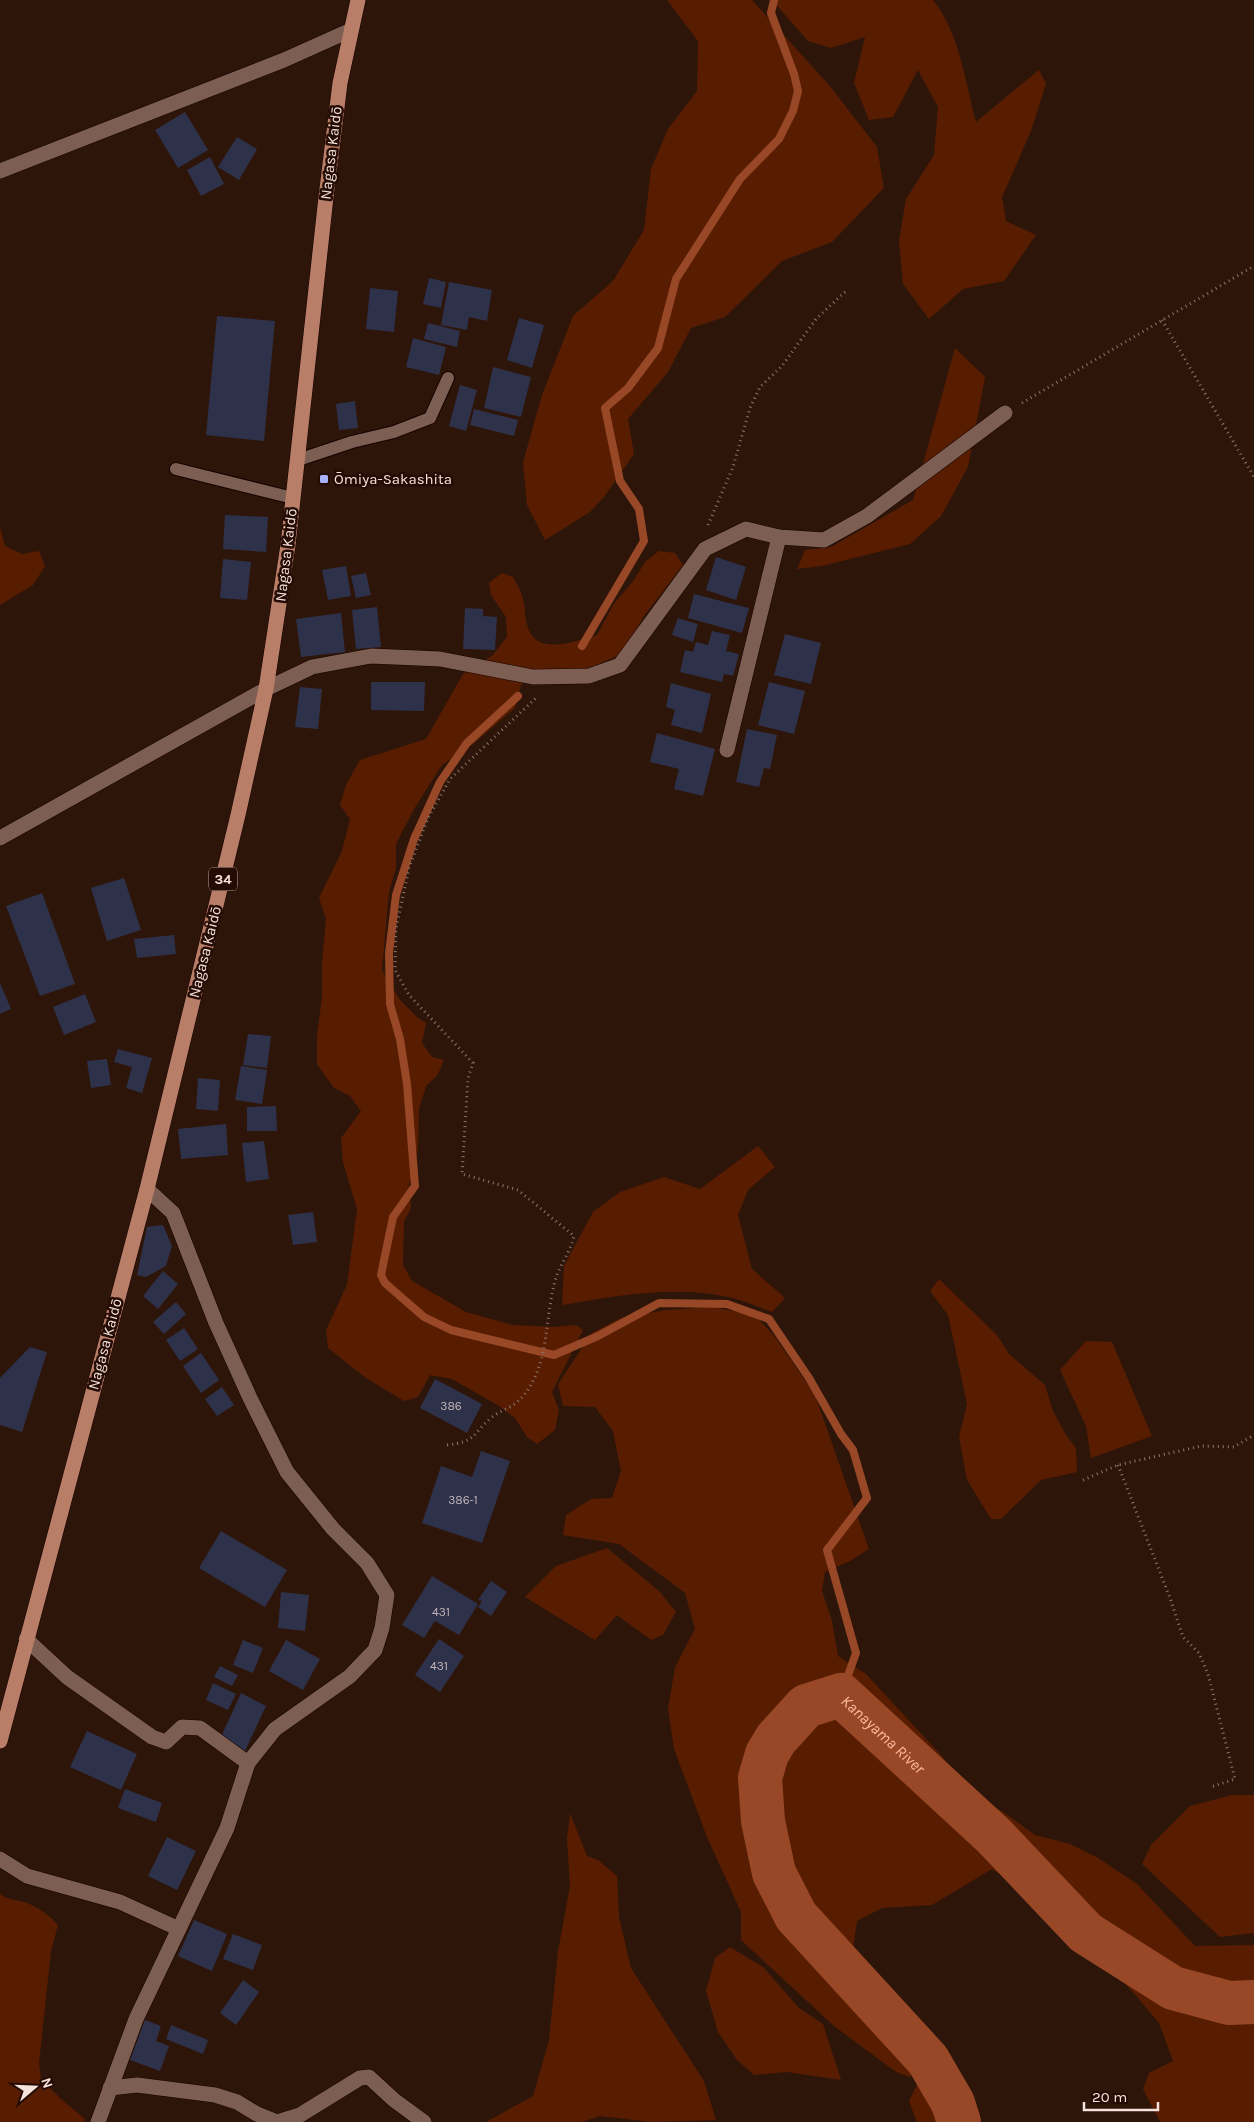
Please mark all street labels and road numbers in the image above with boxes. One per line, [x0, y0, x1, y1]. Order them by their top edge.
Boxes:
street label: Nagasa Kaidō [316, 105, 346, 201]
street label: Nagasa Kaidō [271, 507, 301, 603]
road number: 34 [209, 868, 237, 891]
street label: Nagasa Kaidō [185, 904, 225, 1000]
street label: Nagasa Kaidō [84, 1296, 126, 1392]

